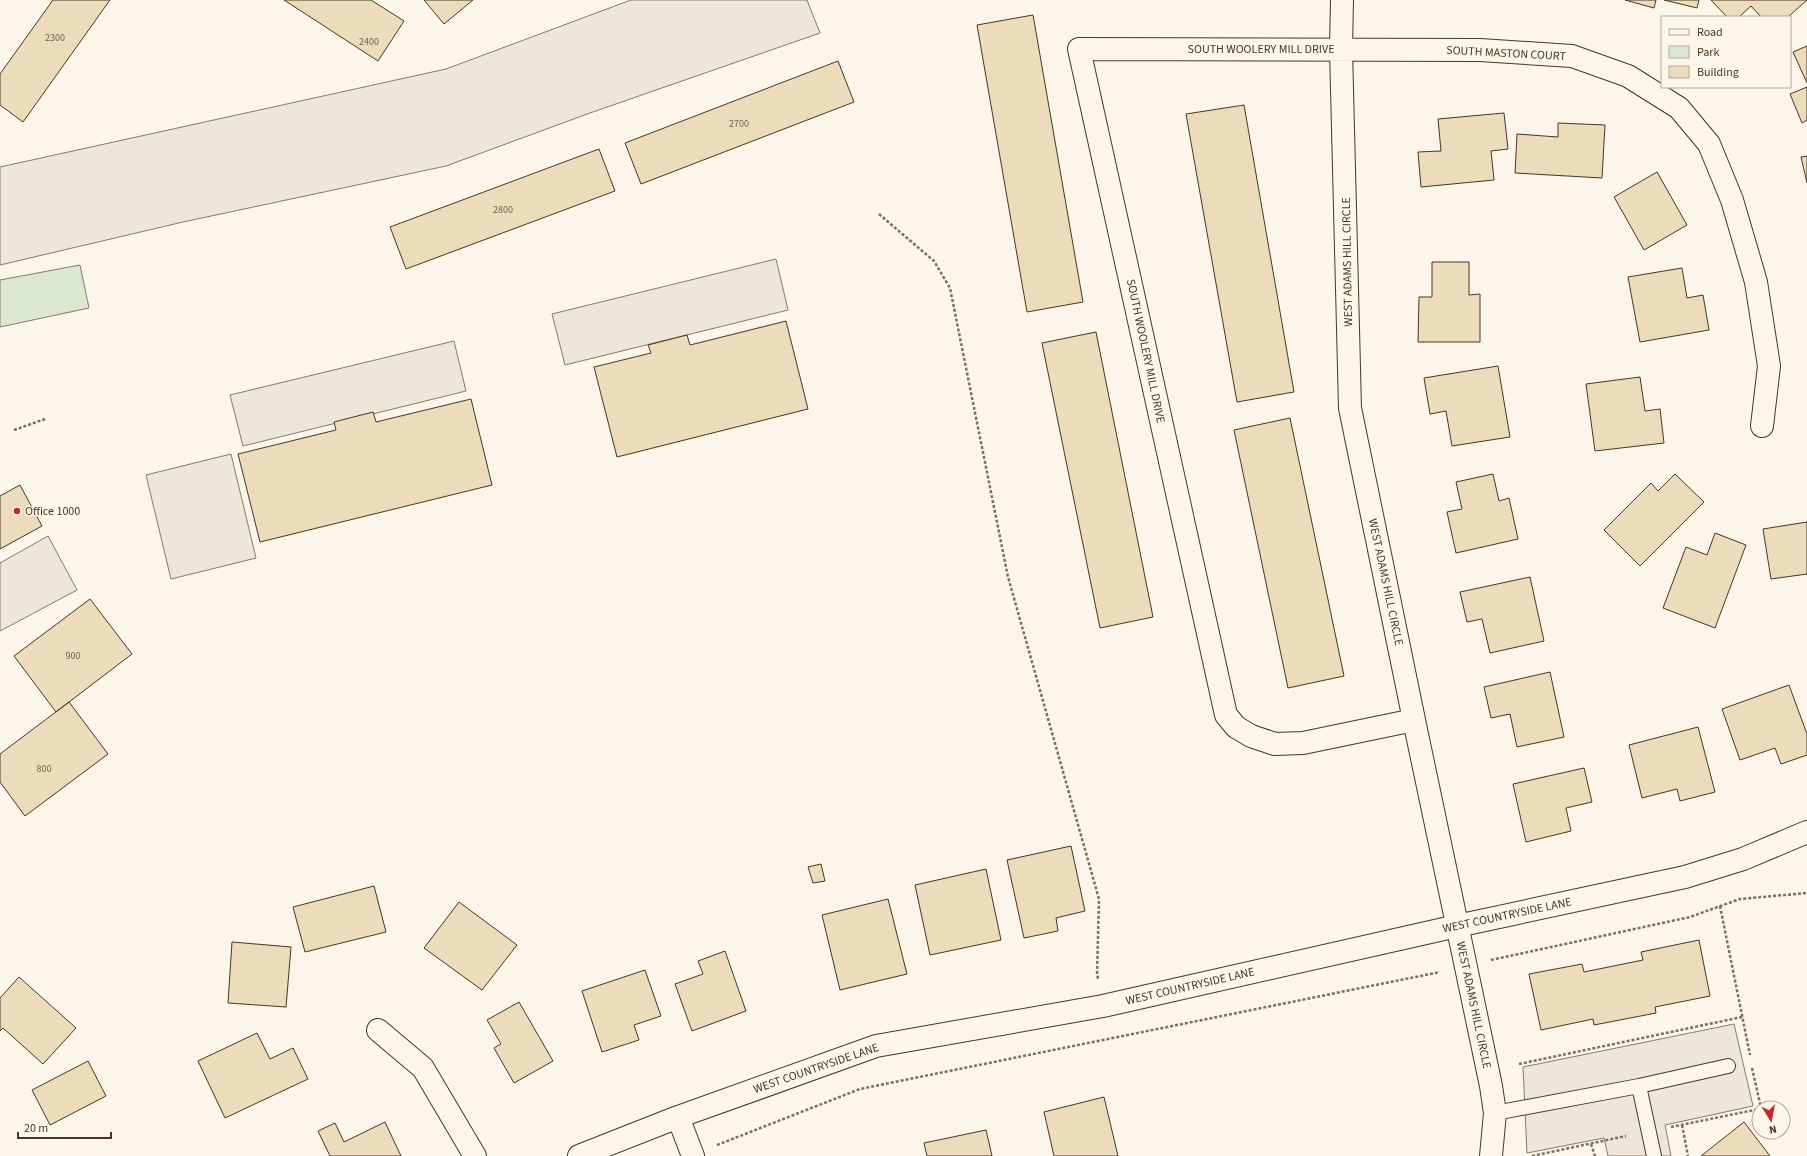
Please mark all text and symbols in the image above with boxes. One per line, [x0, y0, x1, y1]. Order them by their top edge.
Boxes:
legend [1661, 16, 1791, 88]
text: Road [1697, 24, 1723, 41]
house number: 2300 [45, 31, 65, 45]
house number: 2400 [359, 35, 379, 49]
street label: SOUTH WOOLERY MILL DRIVE [1188, 41, 1334, 58]
street label: SOUTH MASTON COURT [1446, 42, 1567, 65]
text: Park [1697, 44, 1719, 61]
text: Building [1697, 64, 1739, 81]
house number: 2700 [729, 117, 749, 131]
street label: WEST ADAMS HILL CIRCLE [1338, 197, 1357, 327]
house number: 2800 [493, 203, 513, 217]
street label: SOUTH WOOLERY MILL DRIVE [1122, 277, 1169, 425]
place label: Office 1000 [25, 503, 80, 520]
marker: Office 1000 [12, 506, 22, 516]
street label: WEST ADAMS HILL CIRCLE [1364, 517, 1407, 647]
house number: 900 [66, 649, 80, 663]
house number: 800 [37, 762, 51, 776]
street label: WEST COUNTRYSIDE LANE [1441, 893, 1573, 937]
street label: WEST ADAMS HILL CIRCLE [1452, 940, 1495, 1070]
street label: WEST COUNTRYSIDE LANE [1124, 963, 1256, 1010]
street label: WEST COUNTRYSIDE LANE [751, 1039, 881, 1098]
north arrow [1751, 1100, 1791, 1140]
scale bar [18, 1114, 111, 1140]
text: 20 m [24, 1120, 48, 1137]
text: N [1768, 1121, 1778, 1137]

